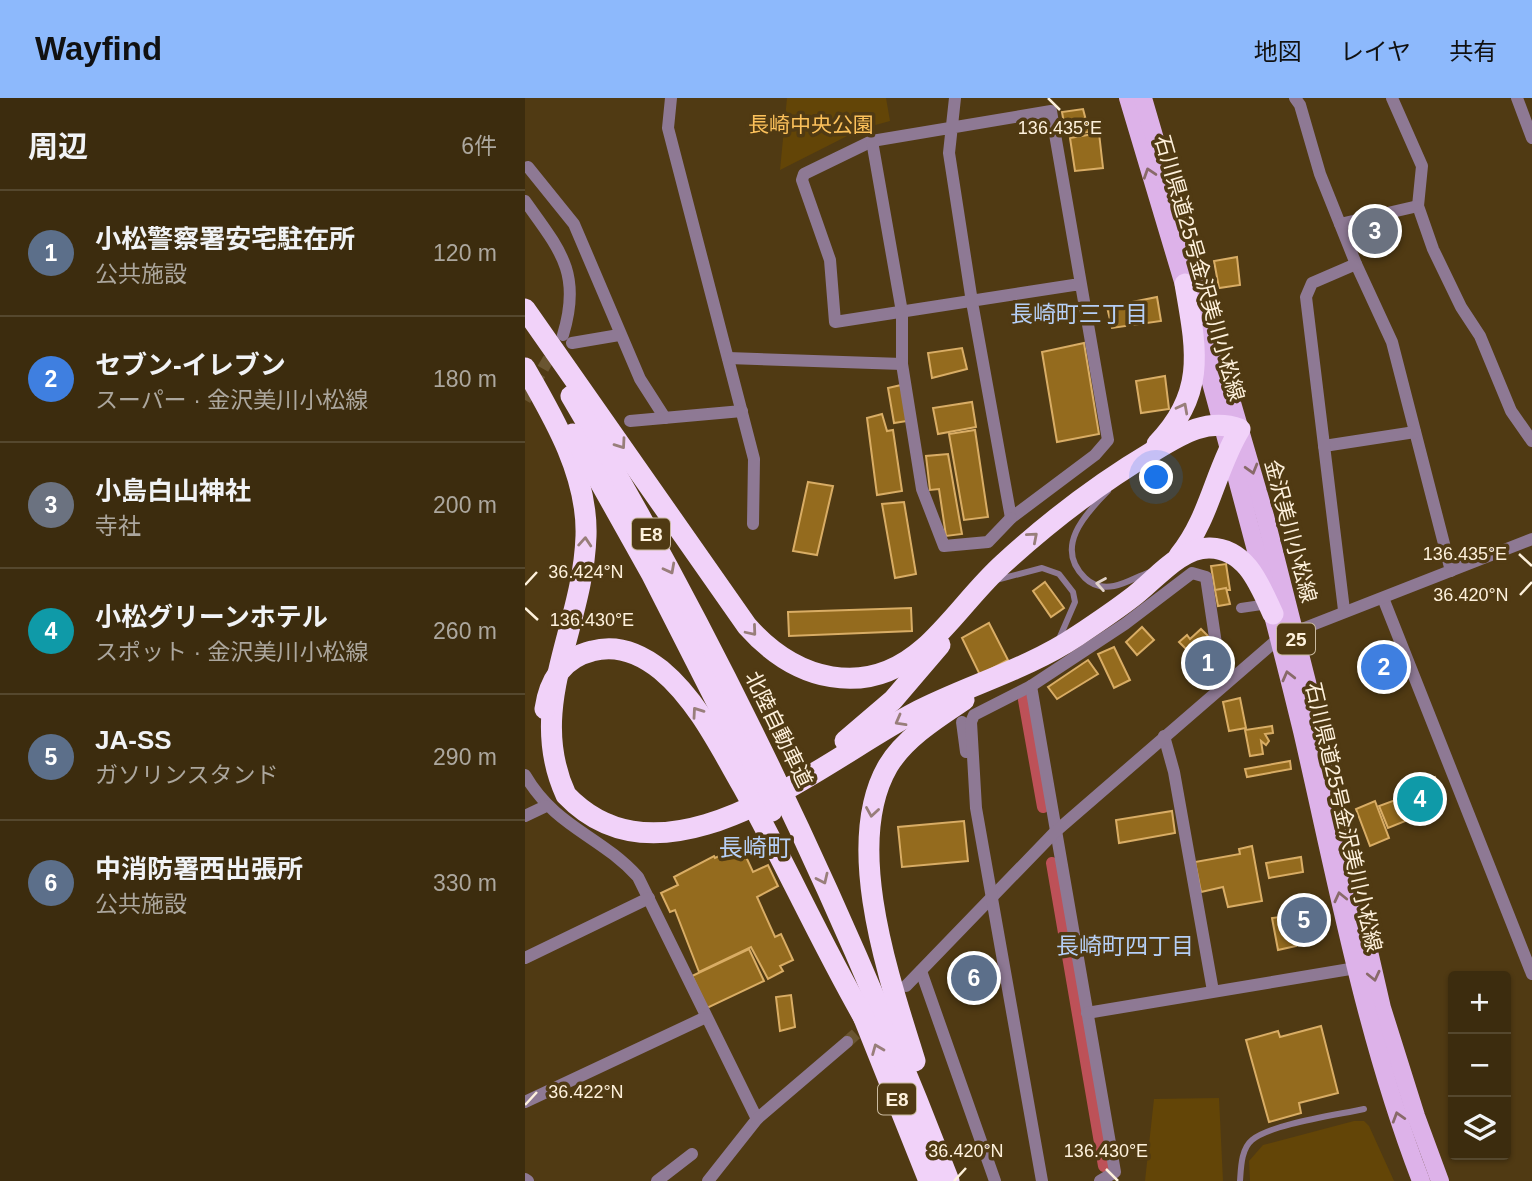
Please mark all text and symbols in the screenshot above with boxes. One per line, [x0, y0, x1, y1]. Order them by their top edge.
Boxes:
text: Wayfind [35, 30, 162, 67]
text: 地図 [1254, 38, 1302, 65]
text: レイヤ [1340, 38, 1411, 65]
text: 共有 [1449, 38, 1497, 65]
park label: 長崎中央公園 [748, 113, 874, 136]
text: 136.435°E [1018, 118, 1102, 138]
text: 周辺 [28, 130, 88, 163]
street label: 石川県道25号金沢美川小松線 [1151, 132, 1249, 404]
text: 6件 [461, 133, 497, 159]
one-way arrow [1143, 167, 1158, 179]
pin: 3 [1352, 205, 1398, 257]
text: 小松警察署安宅駐在所 [95, 224, 355, 254]
text: 1 [45, 240, 57, 266]
text: 120 m [433, 240, 497, 266]
text: 公共施設 [95, 261, 187, 287]
district label: 長崎町三丁目 [1010, 301, 1148, 327]
text: セブン-イレブン [95, 350, 286, 380]
text: 2 [45, 366, 57, 392]
text: 180 m [433, 366, 497, 392]
text: スーパー · 金沢美川小松線 [95, 387, 368, 413]
one-way arrow [1175, 403, 1188, 415]
one-way arrow [613, 437, 625, 449]
street label: 金沢美川小松線 [1261, 457, 1321, 605]
your location [1139, 460, 1173, 494]
one-way arrow [1244, 463, 1258, 475]
text: 小島白山神社 [95, 476, 251, 506]
text: 3 [45, 492, 57, 518]
text: 200 m [433, 492, 497, 518]
text: 寺社 [95, 513, 141, 539]
road number: E8 [632, 518, 670, 550]
one-way arrow [1025, 533, 1038, 545]
one-way arrow [577, 536, 592, 547]
text: 136.435°E [1423, 544, 1507, 564]
text: 36.424°N [548, 562, 624, 582]
one-way arrow [662, 562, 676, 574]
one-way arrow [1095, 577, 1107, 592]
text: 36.420°N [1433, 585, 1509, 605]
text: 小松グリーンホテル [95, 602, 328, 632]
text: 136.430°E [550, 610, 634, 630]
text: 4 [45, 618, 57, 644]
text: 260 m [433, 618, 497, 644]
one-way arrow [744, 622, 756, 635]
road number: 25 [1277, 624, 1315, 654]
pin: 1 [1185, 637, 1231, 689]
text: スポット · 金沢美川小松線 [95, 639, 368, 665]
pin: 2 [1361, 641, 1407, 693]
street label: 北陸自動車道 [741, 667, 817, 791]
one-way arrow [1282, 670, 1296, 682]
street label: 石川県道25号金沢美川小松線 [1301, 680, 1387, 954]
one-way arrow [692, 706, 705, 719]
one-way arrow [895, 713, 907, 726]
text: JA-SS [95, 725, 172, 755]
text: 5 [45, 744, 57, 770]
text: 290 m [433, 744, 497, 770]
text: ガソリンスタンド [95, 762, 279, 788]
pin: 4 [1397, 773, 1443, 825]
one-way arrow [865, 806, 880, 818]
district label: 長崎町 [719, 834, 791, 861]
text: 中消防署西出張所 [95, 854, 303, 884]
text: 6 [45, 870, 57, 896]
text: 330 m [433, 870, 497, 896]
one-way arrow [815, 872, 829, 884]
text: 公共施設 [95, 891, 187, 917]
one-way arrow [1333, 891, 1348, 903]
pin: 5 [1281, 894, 1327, 946]
district label: 長崎町四丁目 [1056, 933, 1194, 959]
pin: 6 [951, 952, 997, 1004]
one-way arrow [1366, 970, 1381, 982]
map controls [1448, 971, 1511, 1160]
button: + [1448, 971, 1511, 1034]
button: − [1448, 1034, 1511, 1097]
one-way arrow [871, 1044, 885, 1056]
text: 36.422°N [548, 1082, 624, 1102]
road number: E8 [878, 1084, 916, 1114]
button: layers [1448, 1097, 1511, 1160]
one-way arrow [1391, 1111, 1406, 1123]
text: 36.420°N [928, 1141, 1004, 1161]
text: 136.430°E [1064, 1141, 1148, 1161]

